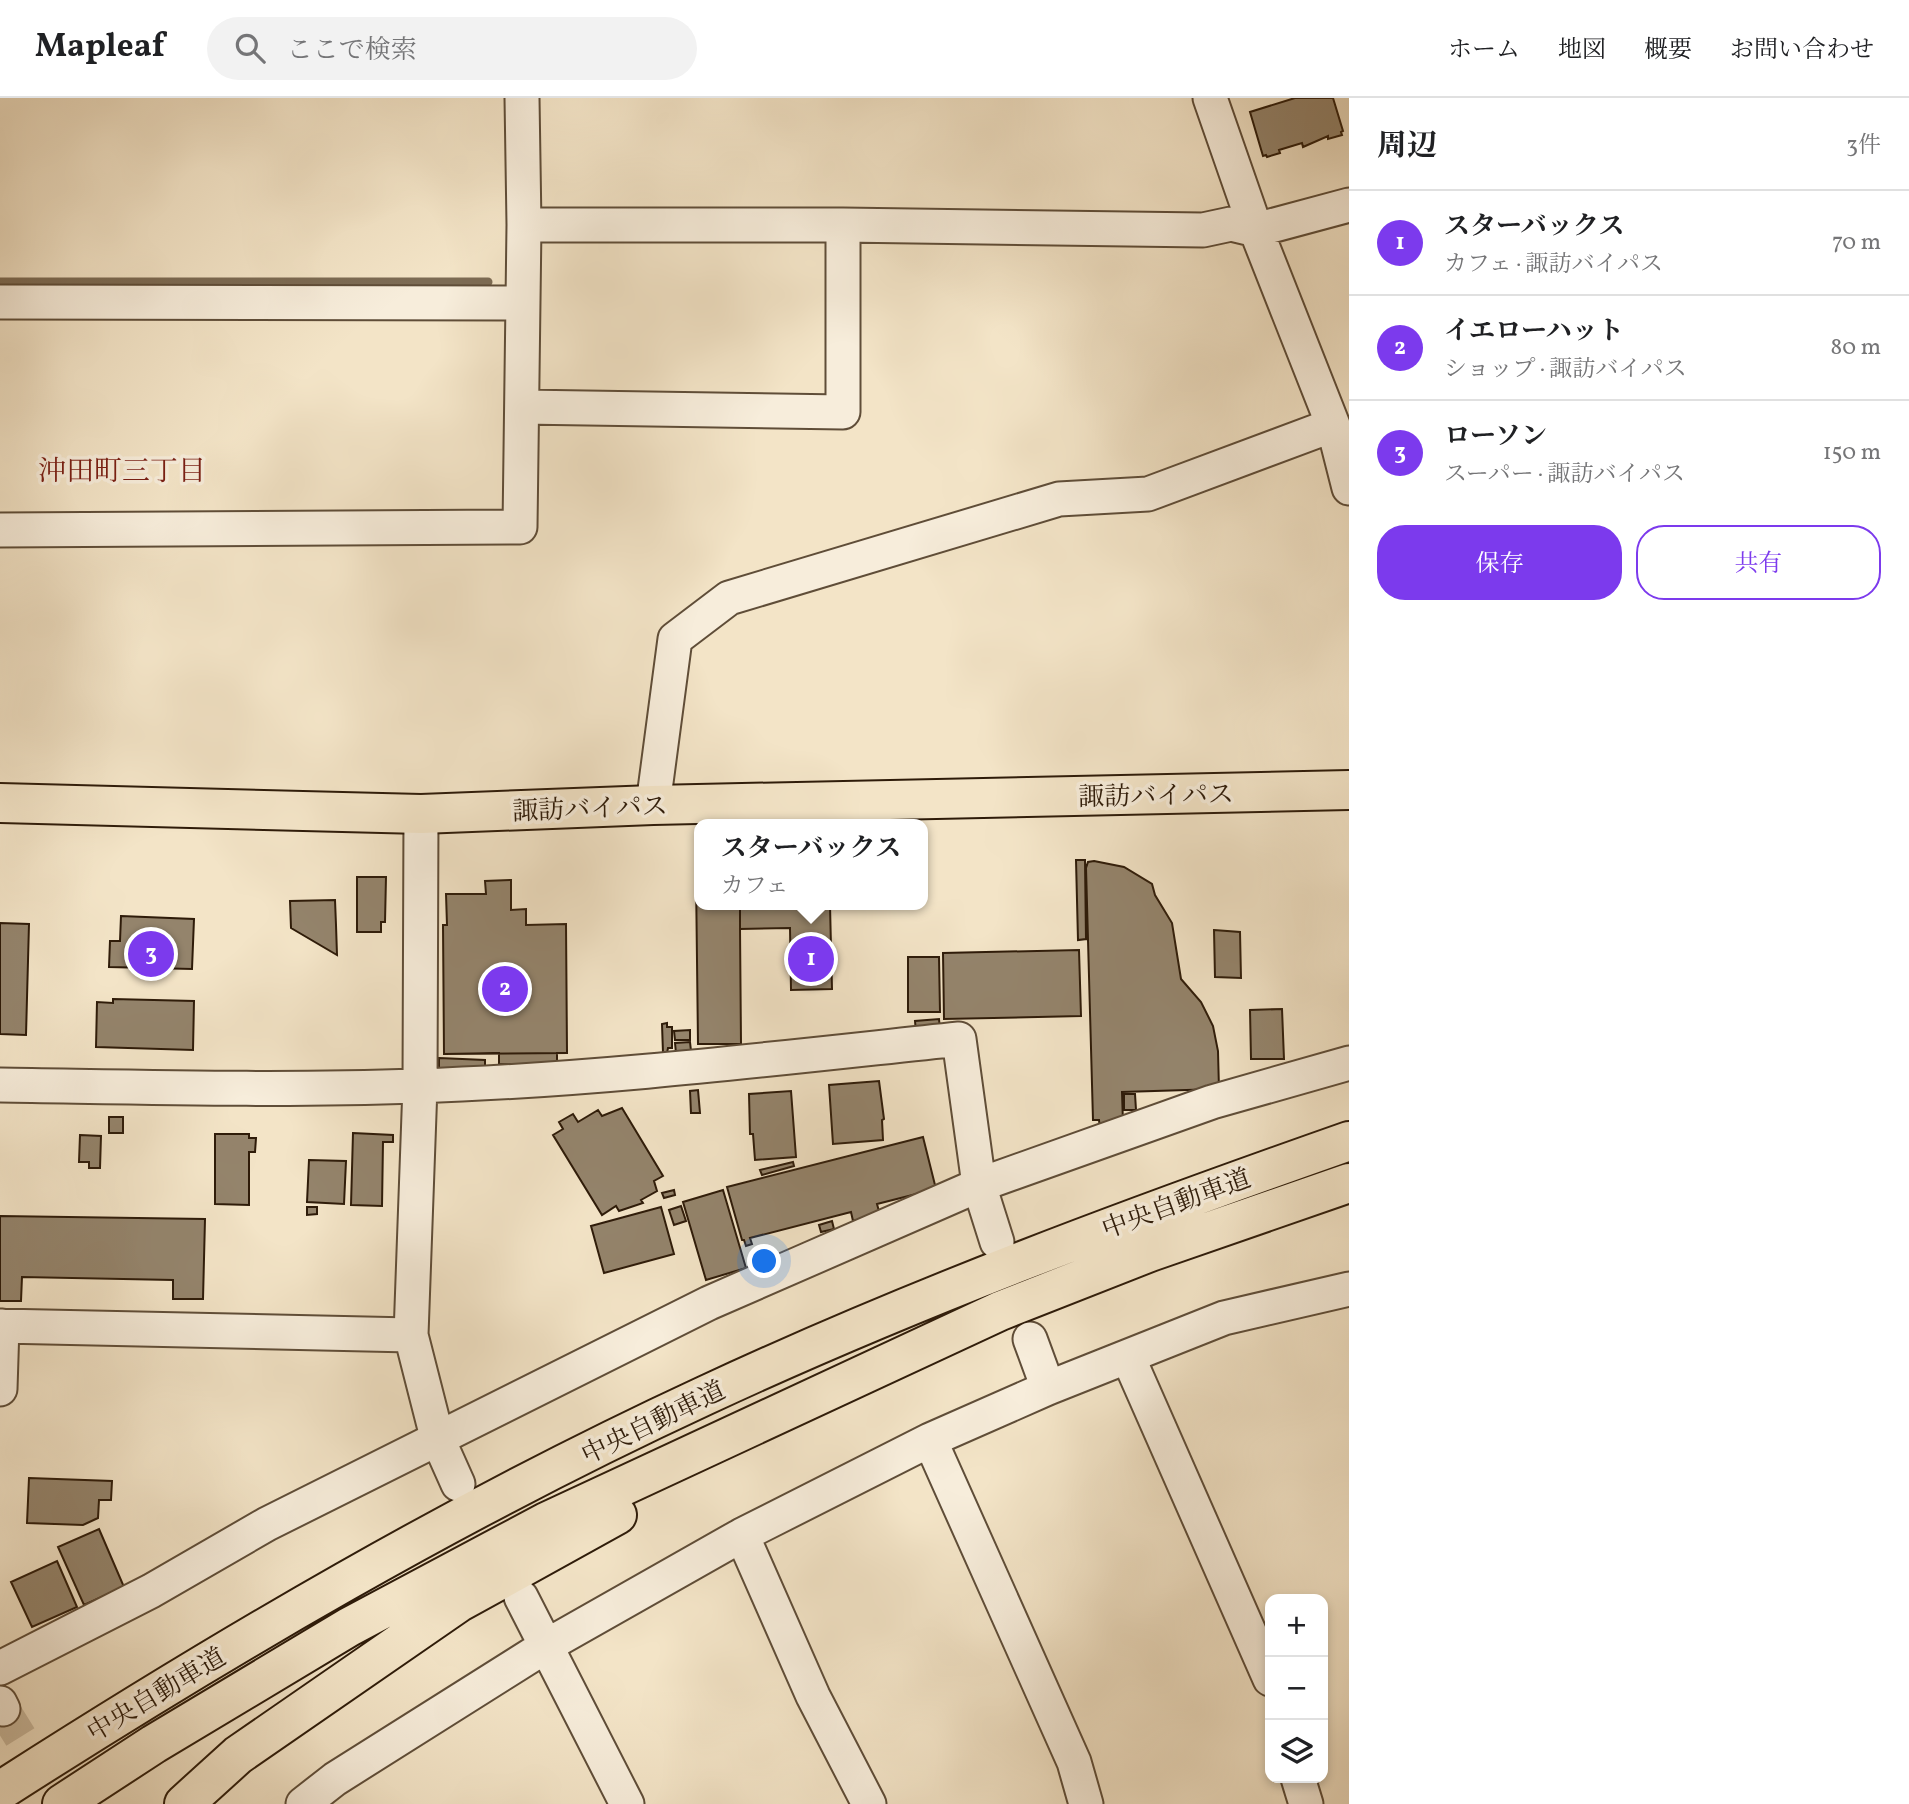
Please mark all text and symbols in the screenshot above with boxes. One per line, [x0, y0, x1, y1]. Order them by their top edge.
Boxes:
search box [207, 17, 697, 80]
text: Mapleaf [35, 25, 165, 71]
icon: search [231, 29, 269, 67]
text: ここで検索 [287, 33, 417, 69]
text: ホーム [1448, 34, 1520, 68]
text: 地図 [1558, 34, 1606, 68]
text: 概要 [1644, 34, 1692, 68]
text: お問い合わせ [1730, 34, 1874, 68]
text: 周辺 [1377, 126, 1437, 168]
text: 3件 [1846, 130, 1881, 162]
text: スターバックス [1444, 209, 1624, 245]
text: 1 [1395, 227, 1405, 259]
text: 70 m [1832, 227, 1881, 259]
text: カフェ · 諏訪バイパス [1444, 249, 1663, 281]
text: イエローハット [1444, 314, 1624, 350]
text: 2 [1394, 332, 1406, 364]
text: 80 m [1831, 332, 1881, 364]
text: ショップ · 諏訪バイパス [1444, 354, 1687, 386]
text: ローソン [1444, 419, 1547, 455]
text: 3 [1394, 437, 1406, 469]
text: 150 m [1823, 437, 1881, 469]
district label: 沖田町三丁目 [38, 453, 206, 492]
text: スーパー · 諏訪バイパス [1444, 459, 1685, 491]
button: 保存 [1377, 525, 1622, 600]
button: 共有 [1636, 525, 1881, 600]
street label: 諏訪バイパス [1078, 778, 1234, 816]
street label: 諏訪バイパス [512, 789, 668, 831]
popup [694, 819, 928, 910]
text: スターバックス [721, 831, 901, 867]
text: カフェ [721, 871, 789, 903]
pin: 3 [128, 928, 174, 980]
pin: 1 [788, 933, 834, 985]
pin: 2 [482, 963, 528, 1015]
street label: 中央自動車道 [1097, 1161, 1256, 1248]
your location [747, 1244, 781, 1278]
street label: 中央自動車道 [576, 1373, 732, 1474]
map controls [1265, 1594, 1328, 1783]
button: + [1265, 1594, 1328, 1657]
street label: 中央自動車道 [81, 1640, 233, 1751]
button: − [1265, 1657, 1328, 1720]
button: layers [1265, 1720, 1328, 1783]

